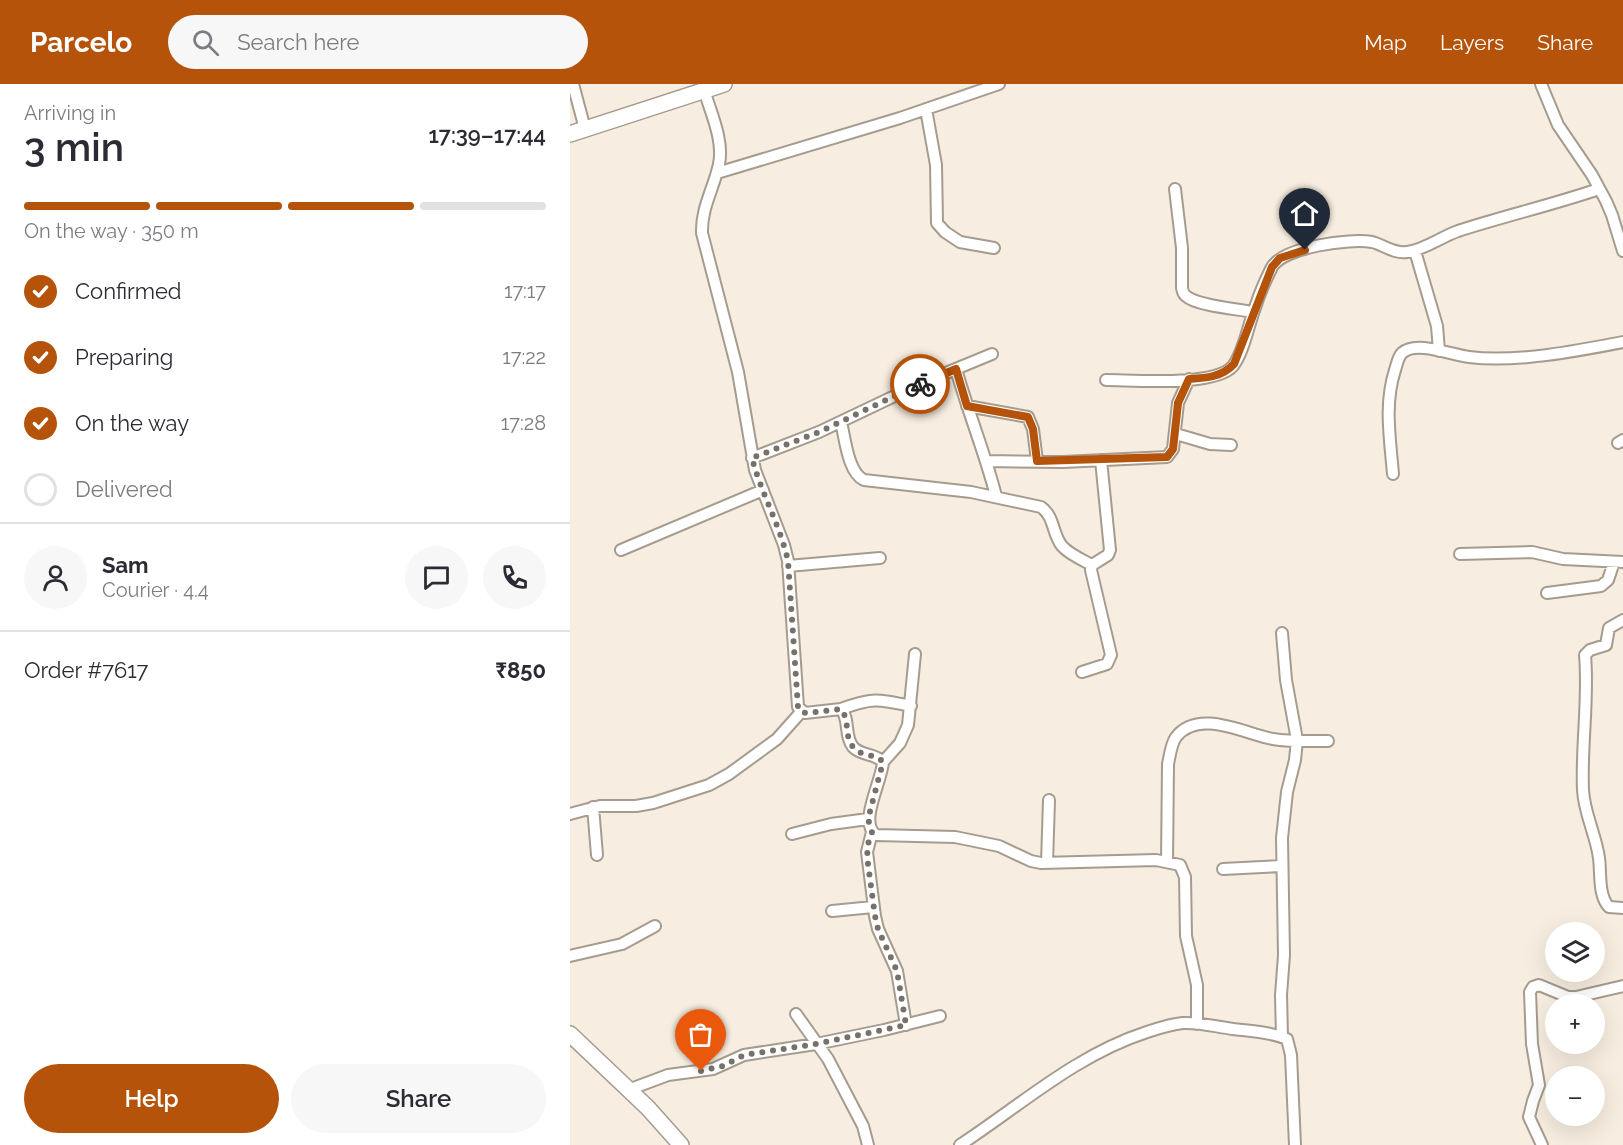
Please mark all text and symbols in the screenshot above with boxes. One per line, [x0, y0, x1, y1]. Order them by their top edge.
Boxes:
search box [168, 15, 588, 69]
text: Parcelo [30, 26, 132, 59]
icon: search [189, 26, 222, 59]
text: Search here [237, 29, 359, 55]
text: Map [1364, 30, 1407, 55]
text: Layers [1440, 30, 1504, 55]
text: Share [1537, 30, 1593, 55]
text: Arriving in [24, 101, 116, 125]
text: 17:39–17:44 [428, 122, 546, 148]
text: 3 min [24, 124, 124, 170]
pin [1279, 188, 1330, 250]
icon: home [1288, 197, 1321, 230]
text: On the way · 350 m [24, 219, 199, 243]
icon: check [24, 275, 57, 308]
text: Confirmed [75, 278, 182, 304]
text: 17:17 [504, 279, 546, 303]
icon: check [24, 341, 57, 374]
text: Preparing [75, 344, 173, 370]
text: 17:22 [502, 345, 546, 369]
courier [890, 354, 950, 414]
icon: bike [904, 368, 937, 401]
icon: check [24, 407, 57, 440]
text: On the way [75, 410, 189, 436]
text: 17:28 [501, 411, 546, 435]
text: Delivered [75, 476, 173, 502]
button: person [24, 546, 87, 609]
button: chat [405, 546, 468, 609]
button: phone [483, 546, 546, 609]
text: Sam [102, 552, 149, 578]
text: Courier · 4.4 [102, 578, 209, 602]
text: Order #7617 [24, 657, 148, 683]
text: ₹850 [495, 657, 546, 683]
map controls [1545, 922, 1605, 1126]
button: layers [1545, 922, 1605, 982]
button: + [1545, 994, 1605, 1054]
pin [675, 1009, 726, 1071]
icon: bag [684, 1018, 717, 1051]
button: Help [24, 1064, 279, 1133]
button: Share [291, 1064, 546, 1133]
button: − [1545, 1066, 1605, 1126]

